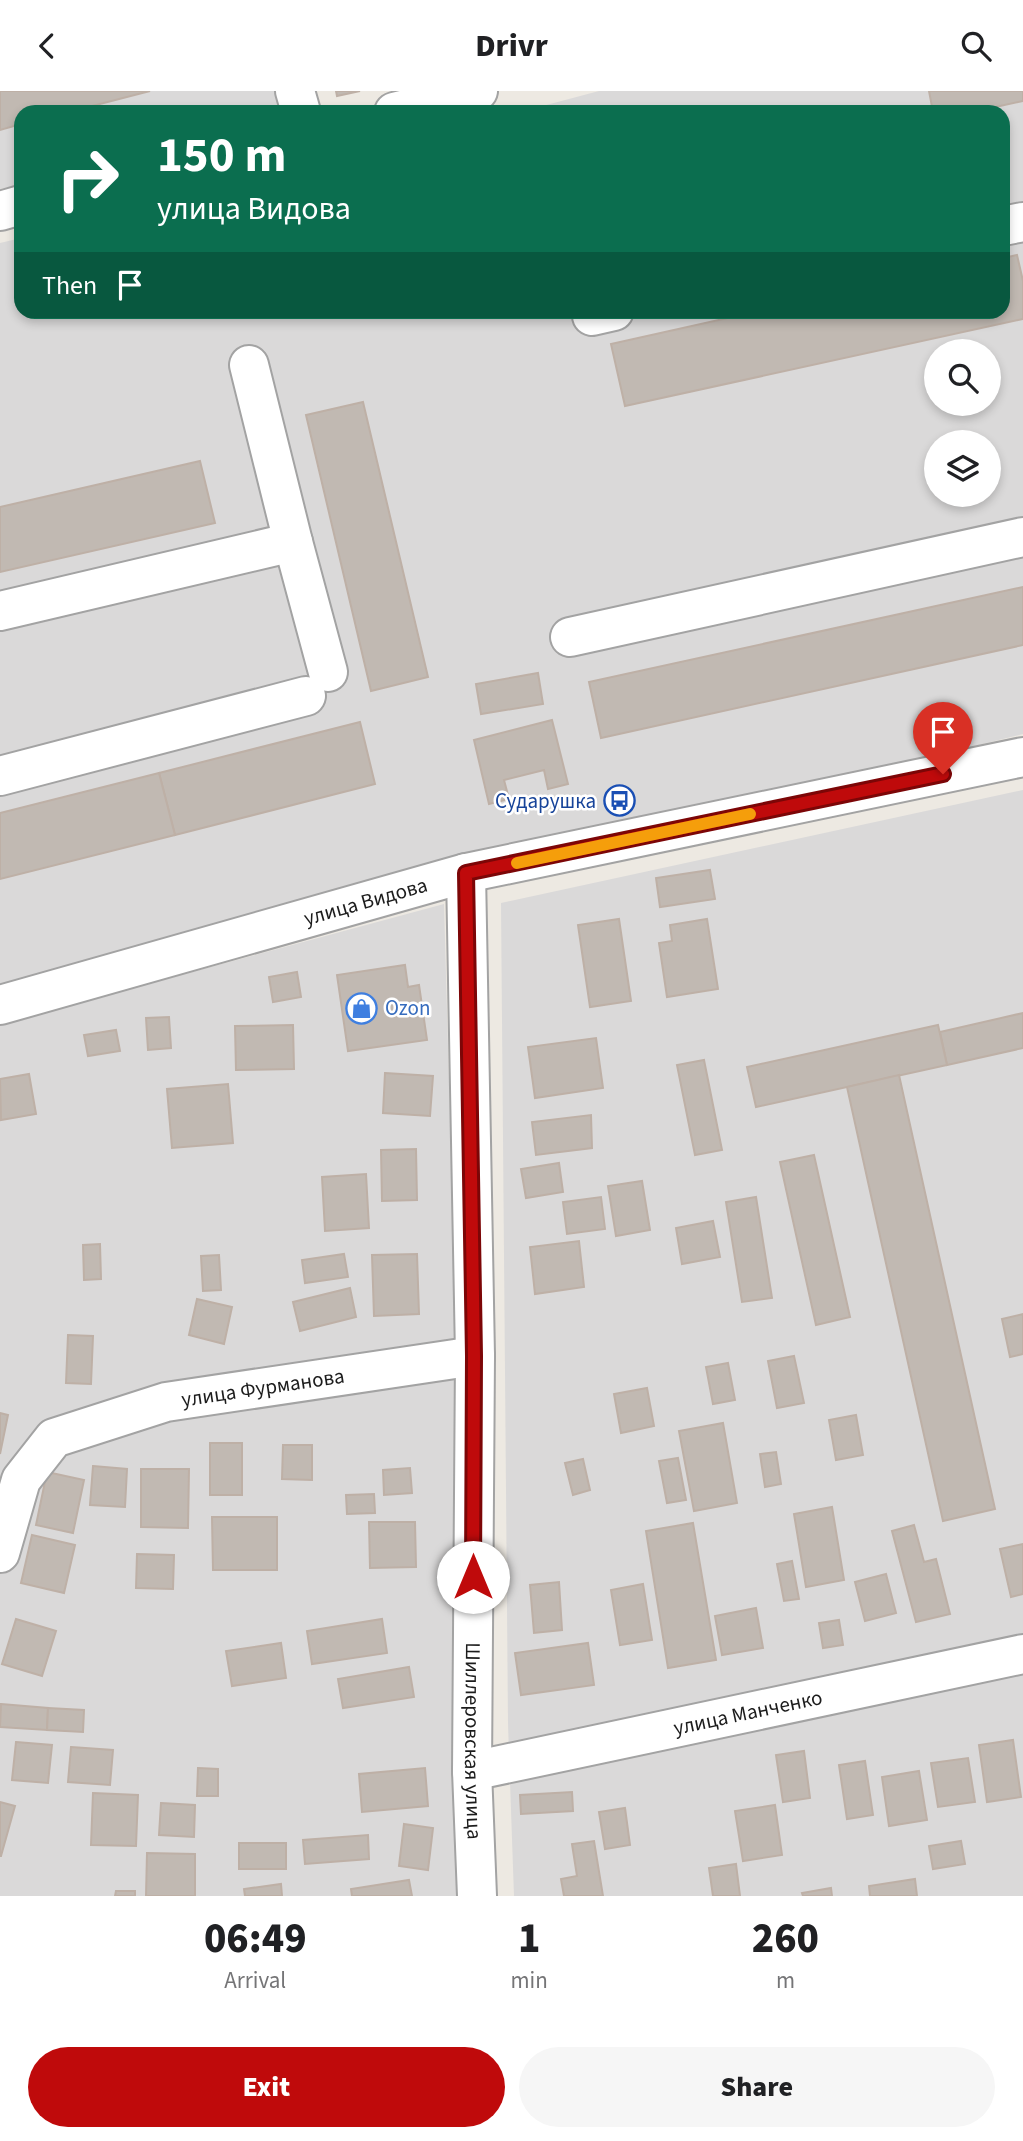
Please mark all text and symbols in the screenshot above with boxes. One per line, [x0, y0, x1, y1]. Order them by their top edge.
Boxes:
text: Drivr [475, 23, 548, 69]
icon: back [28, 27, 66, 65]
icon: search [957, 27, 995, 65]
text: 150 m [157, 121, 286, 191]
icon: right [42, 133, 133, 224]
text: улица Видова [157, 186, 351, 232]
icon: arrive [111, 266, 149, 304]
text: Then [42, 267, 97, 304]
map controls [924, 339, 1001, 507]
button: search [924, 339, 1001, 416]
button: layers [924, 430, 1001, 507]
pin [913, 702, 973, 774]
icon: arrive [924, 713, 962, 751]
bus stop icon: Сударушка [602, 784, 636, 818]
place label: Сударушка [495, 786, 596, 816]
street label: улица Видова [300, 870, 431, 933]
shop icon: Ozon [345, 991, 379, 1025]
place label: Ozon [385, 993, 430, 1023]
street label: улица Фурманова [179, 1361, 346, 1415]
position arrow [436, 1540, 510, 1614]
street label: Шиллеровская улица [457, 1642, 490, 1840]
street label: улица Манченко [671, 1682, 825, 1743]
text: 06:49 [204, 1909, 307, 1969]
text: 1 [518, 1909, 540, 1969]
text: 260 [752, 1909, 819, 1969]
text: Arrival [224, 1964, 286, 1997]
text: min [511, 1964, 548, 1997]
text: m [776, 1964, 795, 1997]
button: Exit [28, 2047, 505, 2127]
button: Share [519, 2047, 995, 2127]

